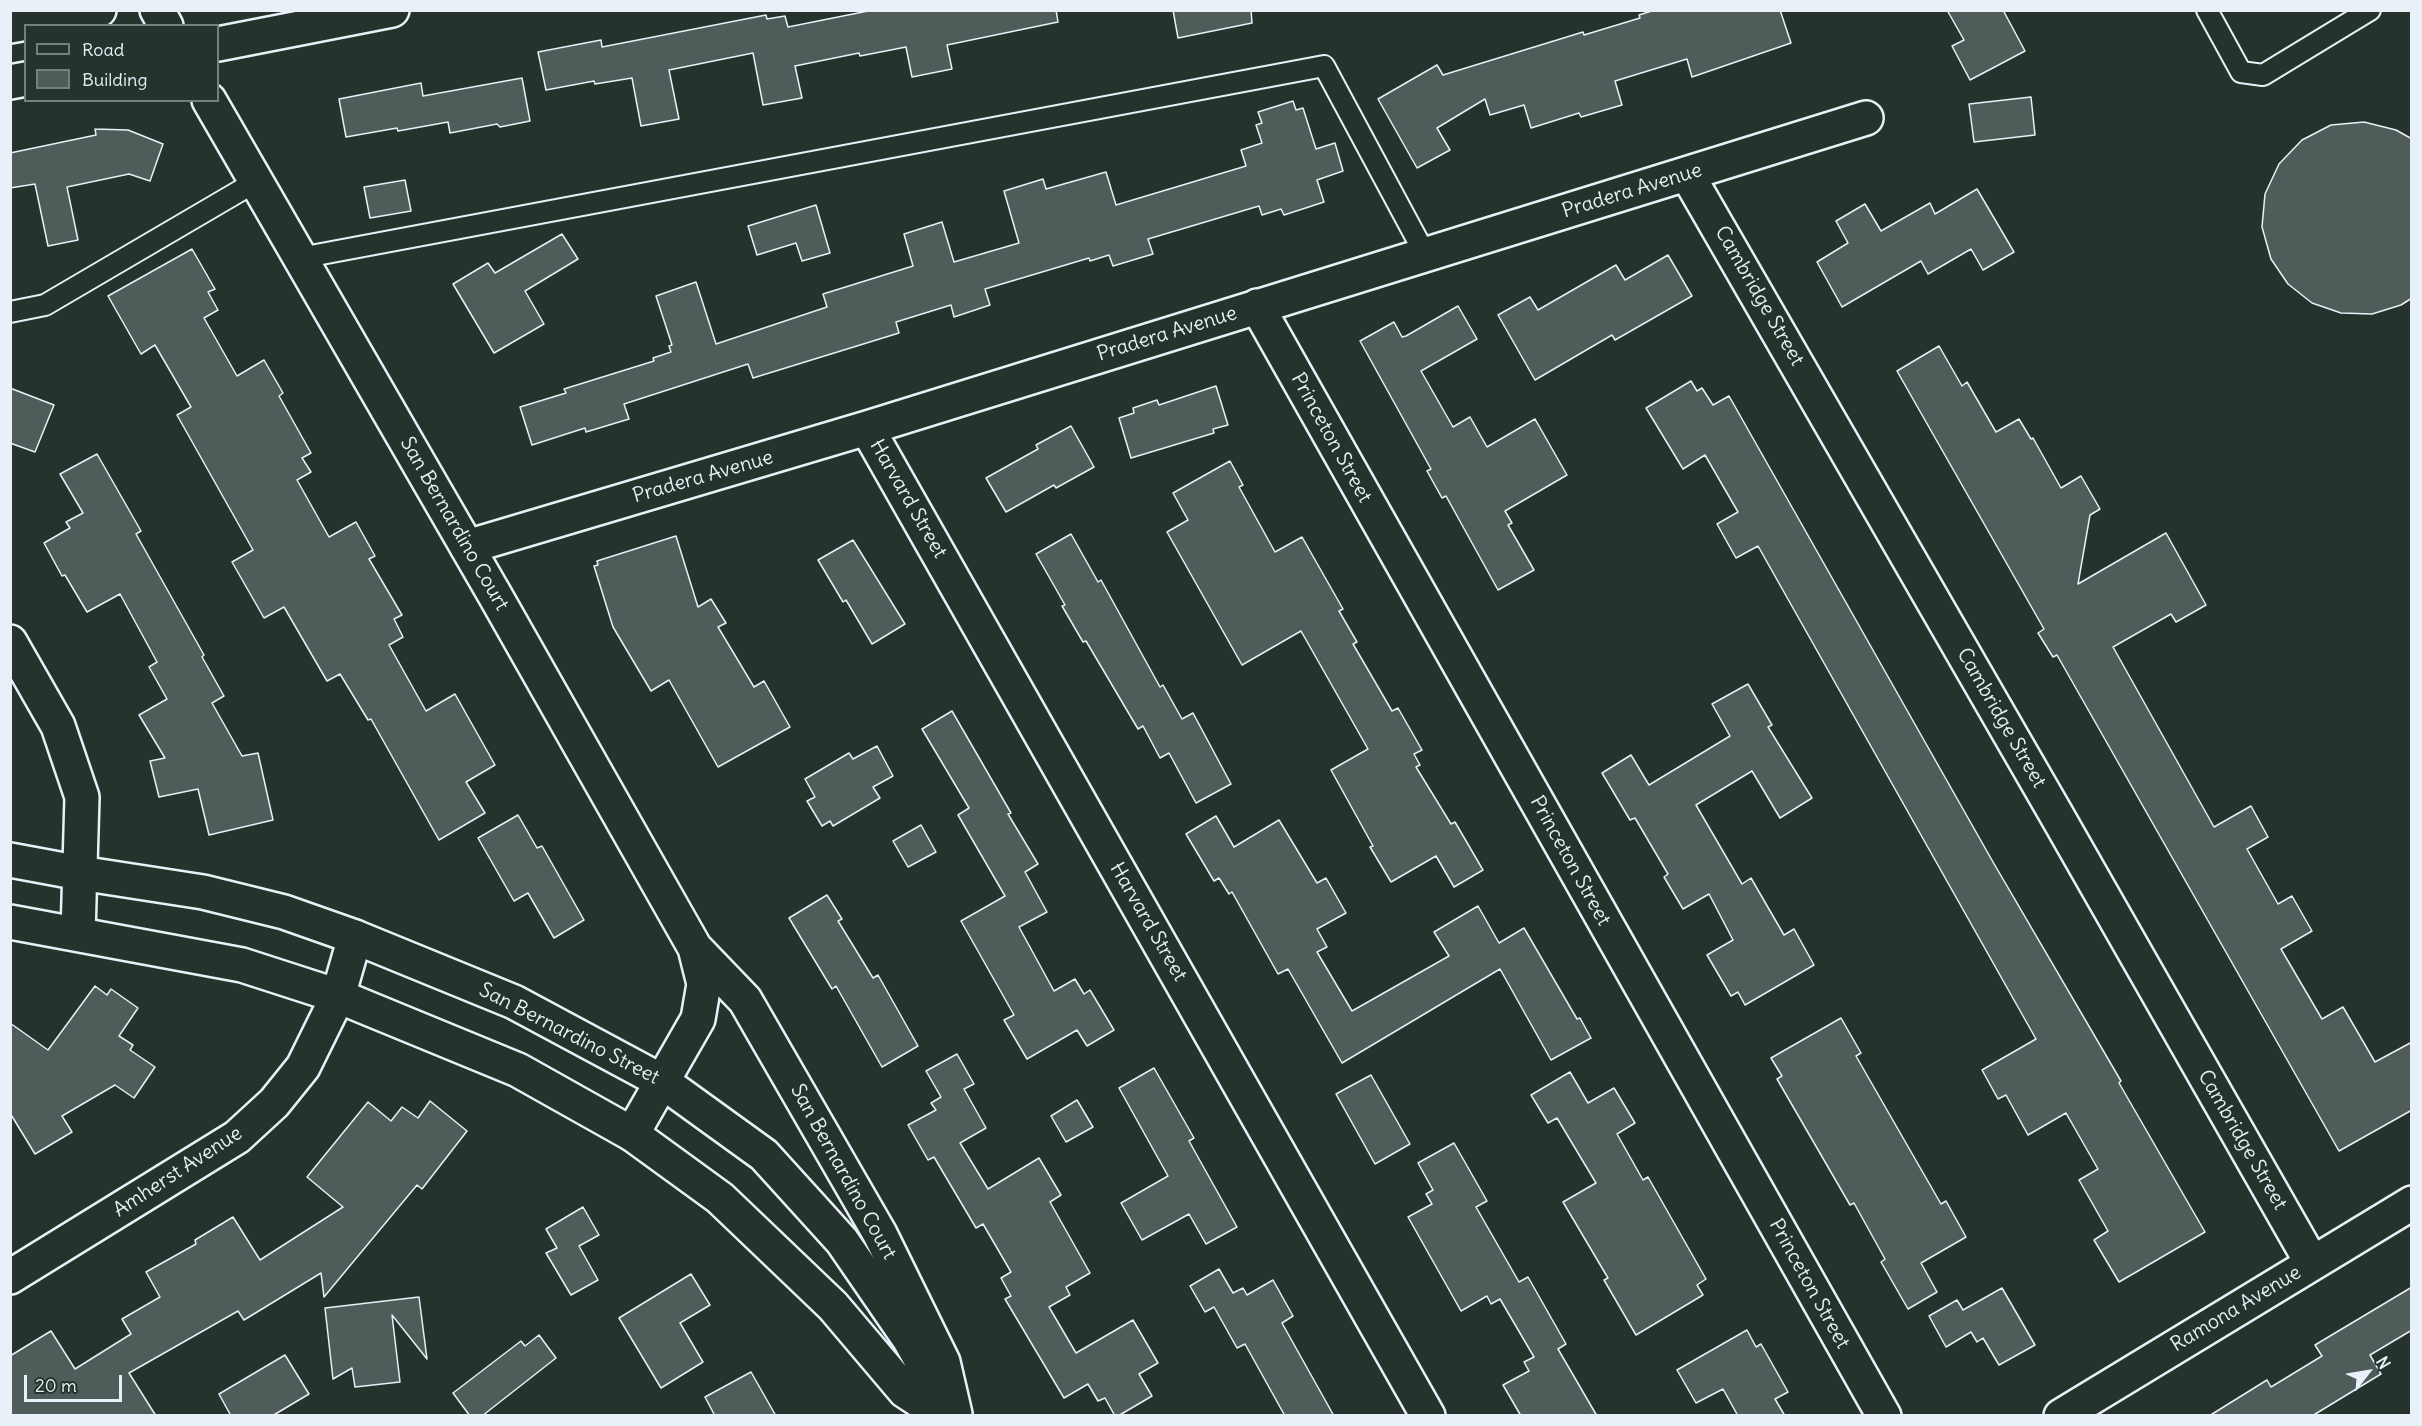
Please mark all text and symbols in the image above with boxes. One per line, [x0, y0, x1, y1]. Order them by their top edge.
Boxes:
legend [24, 24, 219, 102]
text: Road [82, 38, 124, 61]
text: Building [82, 68, 147, 91]
street label: Pradera Avenue [1559, 158, 1705, 224]
street label: Cambridge Street [1709, 222, 1809, 370]
street label: Pradera Avenue [1094, 301, 1240, 367]
street label: Princeton Street [1285, 369, 1377, 507]
street label: San Bernardino Court [394, 433, 514, 615]
street label: Harvard Street [864, 435, 952, 563]
street label: Pradera Avenue [630, 445, 776, 509]
street label: Cambridge Street [1951, 644, 2051, 792]
street label: Princeton Street [1524, 792, 1616, 930]
street label: Harvard Street [1104, 858, 1192, 986]
street label: San Bernardino Street [475, 978, 663, 1090]
street label: Cambridge Street [2192, 1066, 2292, 1214]
street label: San Bernardino Court [785, 1080, 901, 1264]
street label: Amherst Avenue [109, 1121, 247, 1223]
street label: Princeton Street [1763, 1215, 1855, 1353]
street label: Ramona Avenue [2167, 1261, 2305, 1357]
north arrow [2338, 1342, 2398, 1402]
text: N [2372, 1353, 2395, 1373]
scale bar [27, 1363, 124, 1401]
text: 20 m [35, 1374, 77, 1397]

